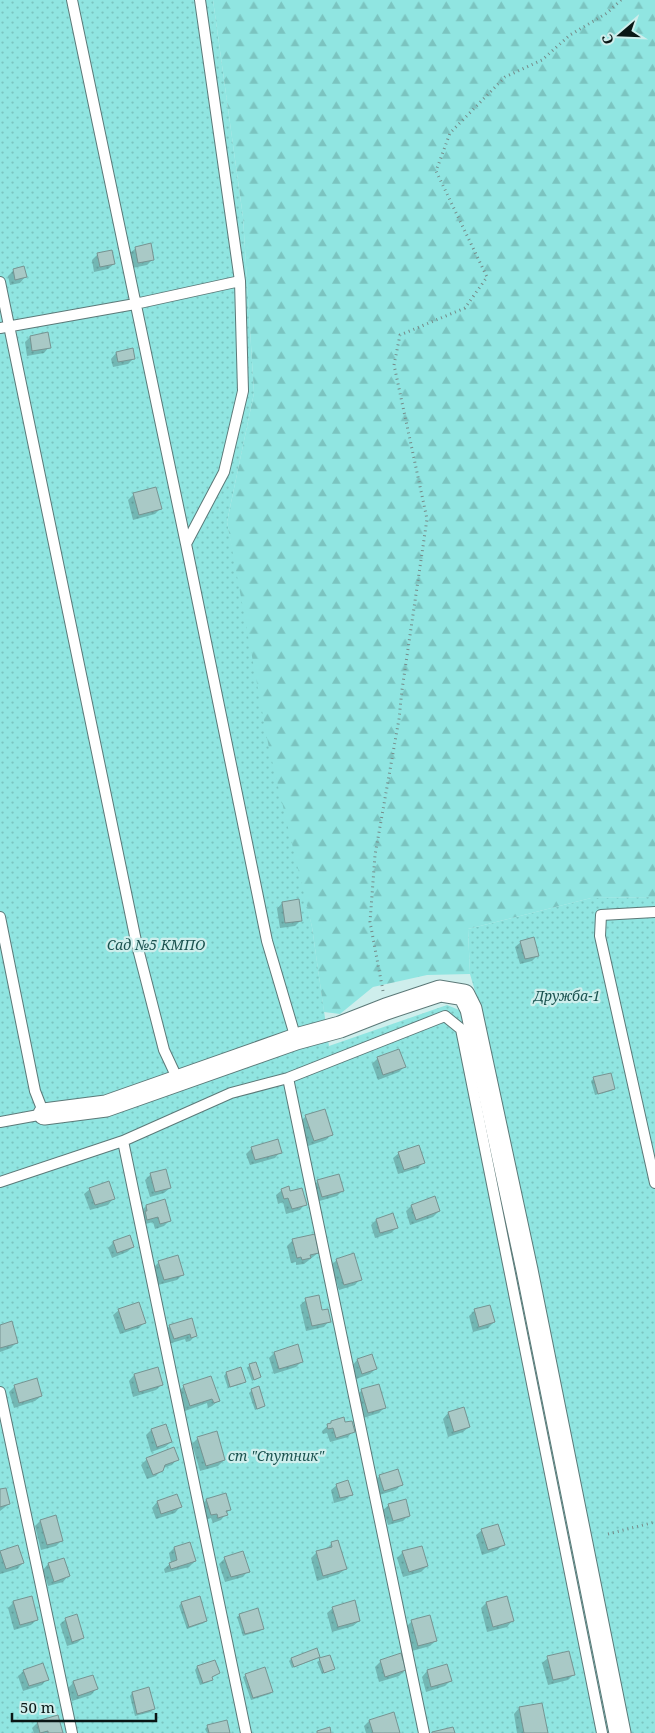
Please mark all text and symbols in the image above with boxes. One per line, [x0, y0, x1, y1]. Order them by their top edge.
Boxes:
north arrow [595, 10, 645, 60]
text: С [597, 32, 618, 47]
park label: Сад №5 КМПО [107, 935, 205, 954]
park label: Дружба-1 [532, 986, 600, 1005]
park label: ст "Спутник" [228, 1446, 325, 1465]
scale bar [12, 1690, 156, 1722]
text: 50 m [20, 1697, 55, 1717]

